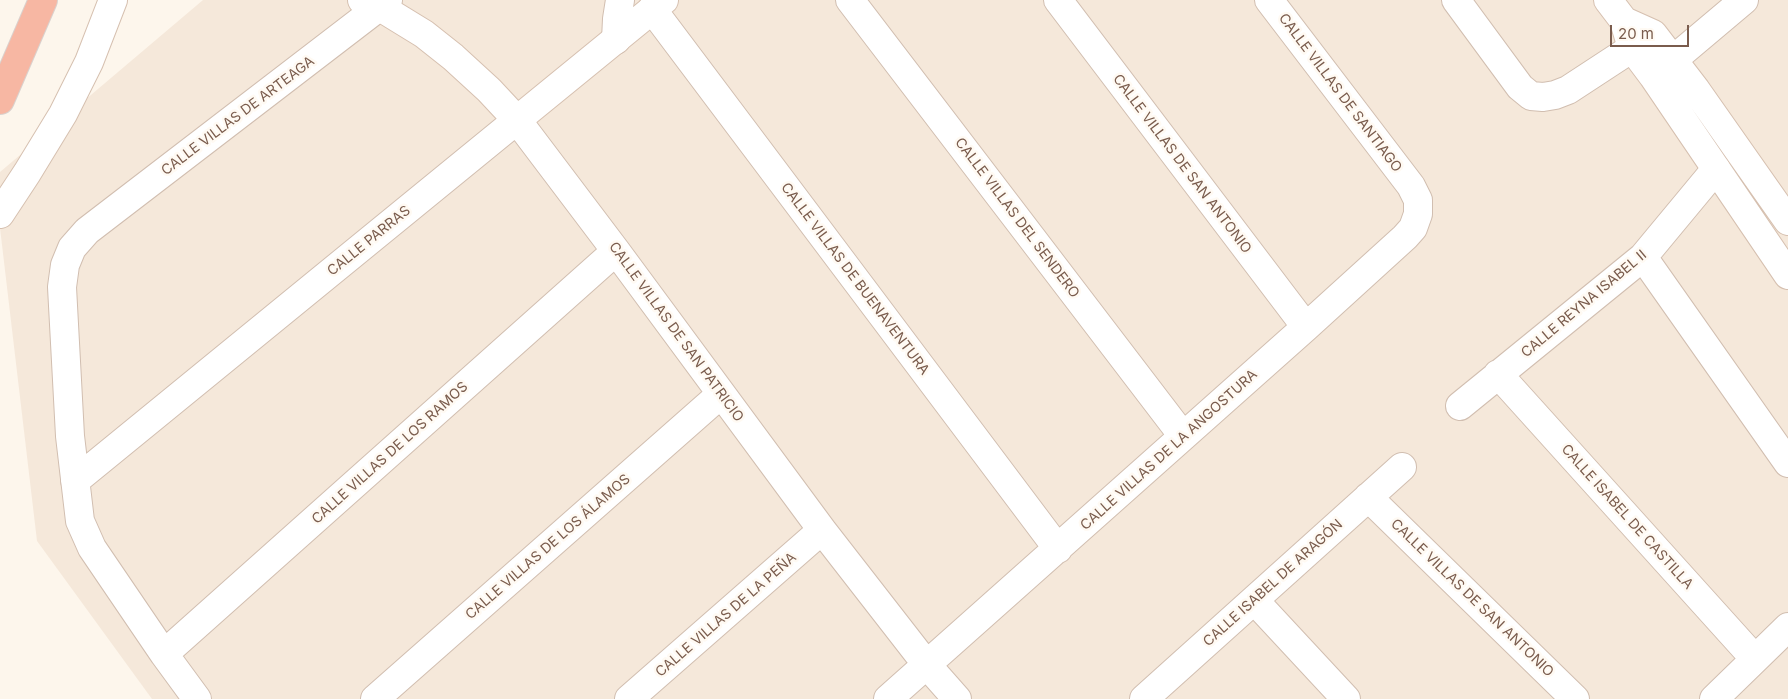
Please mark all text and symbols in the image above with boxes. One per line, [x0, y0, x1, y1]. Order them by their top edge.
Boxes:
street label: CALLE VILLAS DE SANTIAGO [1275, 10, 1405, 176]
scale bar [1613, 15, 1692, 47]
text: 20 m [1618, 24, 1654, 43]
street label: CALLE VILLAS DE ARTEAGA [158, 53, 318, 179]
street label: CALLE VILLAS DE SAN ANTONIO [1109, 71, 1255, 257]
street label: CALLE VILLAS DEL SENDERO [951, 135, 1083, 301]
street label: CALLE VILLAS DE BUENAVENTURA [777, 180, 933, 378]
street label: CALLE PARRAS [324, 202, 414, 280]
street label: CALLE VILLAS DE SAN PATRICIO [605, 239, 747, 425]
street label: CALLE REYNA ISABEL II [1518, 247, 1650, 361]
street label: CALLE VILLAS DE LA ANGOSTURA [1077, 366, 1261, 534]
street label: CALLE VILLAS DE LOS RAMOS [308, 378, 472, 528]
street label: CALLE ISABEL DE CASTILLA [1558, 441, 1696, 593]
street label: CALLE VILLAS DE LOS ÁLAMOS [462, 471, 634, 623]
street label: CALLE ISABEL DE ARAGÓN [1200, 516, 1346, 650]
street label: CALLE VILLAS DE SAN ANTONIO [1387, 516, 1557, 680]
street label: CALLE VILLAS DE LA PEÑA [652, 549, 800, 681]

